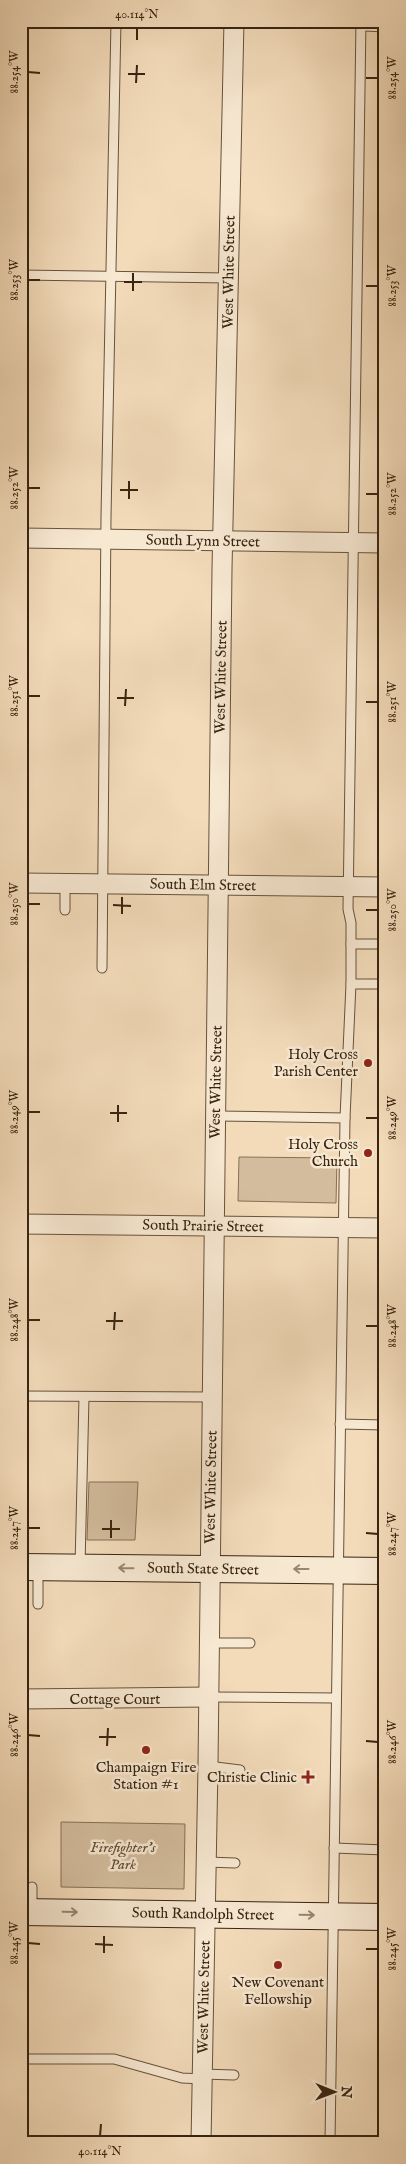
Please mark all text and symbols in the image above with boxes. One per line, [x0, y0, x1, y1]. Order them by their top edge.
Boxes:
text: 40.114°N [115, 7, 159, 22]
text: 88.254°W [7, 50, 22, 94]
text: 88.254°W [385, 56, 400, 100]
street label: West White Street [219, 215, 239, 329]
text: 88.253°W [7, 259, 22, 301]
text: 88.253°W [385, 265, 400, 307]
text: 88.252°W [7, 466, 22, 509]
text: 88.252°W [385, 472, 400, 515]
street label: South Lynn Street [146, 531, 260, 551]
street label: West White Street [211, 620, 231, 734]
text: 88.251°W [7, 675, 22, 717]
text: 88.251°W [385, 681, 400, 723]
street label: South Elm Street [150, 875, 256, 895]
text: 88.250°W [7, 882, 22, 926]
text: 88.250°W [385, 888, 400, 932]
street label: West White Street [206, 1025, 226, 1139]
place label: Holy Cross Parish Center [274, 1045, 358, 1081]
marker: Holy Cross Parish Center [362, 1057, 374, 1069]
text: 88.249°W [7, 1089, 22, 1134]
text: 88.249°W [385, 1095, 400, 1140]
place label: Holy Cross Church [288, 1135, 358, 1171]
marker: Holy Cross Church [362, 1147, 374, 1159]
street label: South Prairie Street [142, 1215, 264, 1237]
text: 88.248°W [7, 1298, 22, 1342]
text: 88.248°W [385, 1304, 400, 1348]
street label: West White Street [201, 1430, 221, 1544]
text: 88.247°W [7, 1505, 22, 1550]
text: 88.247°W [385, 1511, 400, 1556]
street label: South State Street [147, 1559, 259, 1579]
one-way arrow [118, 1563, 134, 1573]
one-way arrow [293, 1565, 309, 1574]
street label: Cottage Court [69, 1690, 161, 1709]
text: 88.246°W [7, 1713, 22, 1757]
text: 88.246°W [385, 1720, 400, 1764]
marker: Champaign Fire Station #1 [140, 1744, 152, 1756]
place label: Champaign Fire Station #1 [96, 1758, 196, 1794]
place label: Christie Clinic [207, 1768, 297, 1787]
marker: Christie Clinic [301, 1770, 315, 1784]
park label: Firefighter's Park [90, 1838, 156, 1874]
street label: South Randolph Street [132, 1903, 274, 1925]
one-way arrow [62, 1907, 78, 1917]
one-way arrow [299, 1911, 315, 1920]
text: 88.245°W [7, 1921, 22, 1965]
text: 88.245°W [385, 1927, 400, 1971]
street label: West White Street [194, 1940, 214, 2054]
marker: New Covenant Fellowship [272, 1959, 284, 1971]
place label: New Covenant Fellowship [232, 1973, 324, 2009]
north arrow [308, 2066, 358, 2116]
text: N [337, 2085, 355, 2098]
text: 40.114°N [78, 2144, 122, 2159]

